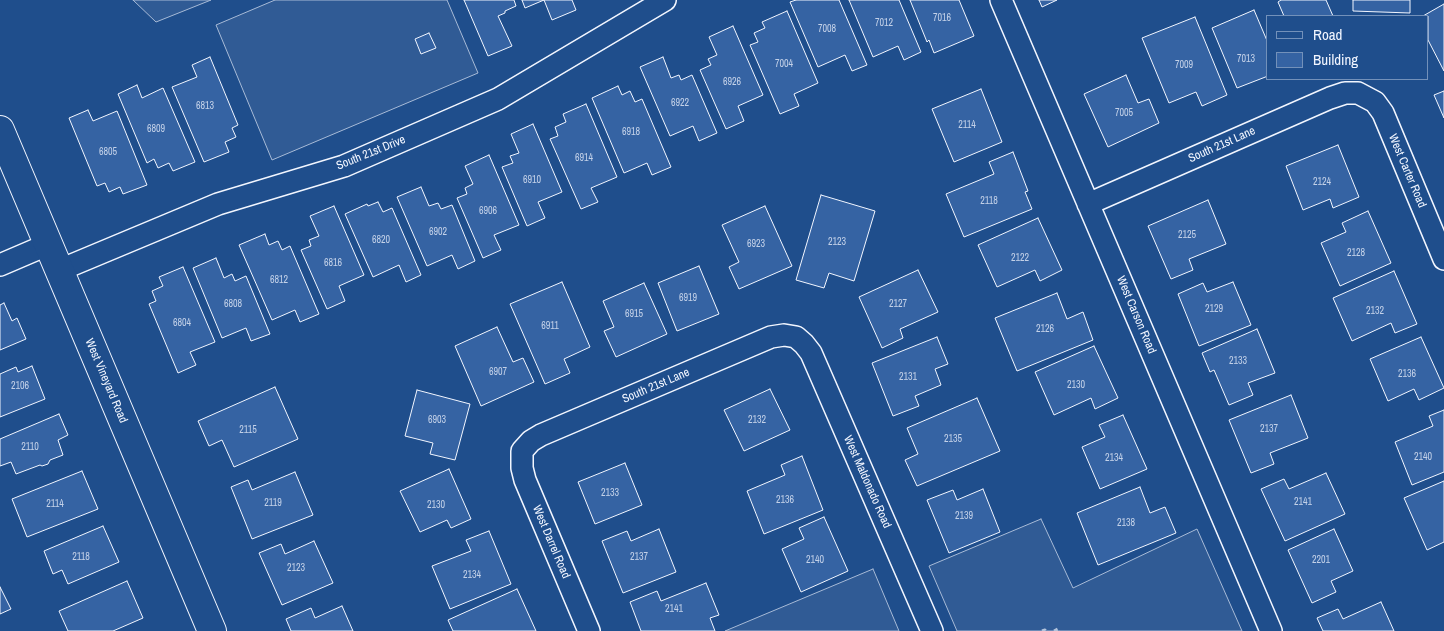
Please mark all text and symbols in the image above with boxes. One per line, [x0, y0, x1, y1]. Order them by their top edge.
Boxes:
house number: 7016 [933, 12, 951, 24]
legend [1266, 15, 1429, 80]
house number: 7012 [875, 17, 893, 29]
house number: 7008 [818, 23, 836, 35]
text: Road [1313, 24, 1342, 45]
text: Building [1313, 49, 1358, 70]
house number: 7013 [1237, 53, 1255, 65]
house number: 7004 [775, 58, 793, 70]
house number: 7009 [1175, 59, 1193, 71]
house number: 6926 [723, 76, 741, 88]
house number: 6922 [671, 97, 689, 109]
house number: 6813 [196, 100, 214, 112]
house number: 7005 [1115, 107, 1133, 119]
house number: 2114 [958, 119, 976, 131]
house number: 6809 [147, 123, 165, 135]
street label: South 21st Lane [1186, 124, 1258, 166]
house number: 6918 [622, 126, 640, 138]
street label: West Carter Road [1385, 132, 1429, 210]
street label: South 21st Drive [334, 133, 408, 173]
house number: 6805 [99, 146, 117, 158]
house number: 6914 [575, 152, 593, 164]
house number: 6910 [523, 174, 541, 186]
house number: 2124 [1313, 176, 1331, 188]
house number: 2118 [980, 195, 998, 207]
house number: 6906 [479, 205, 497, 217]
house number: 6902 [429, 226, 447, 238]
house number: 2125 [1178, 229, 1196, 241]
house number: 6820 [372, 234, 390, 246]
house number: 2123 [828, 236, 846, 248]
house number: 6923 [747, 238, 765, 250]
house number: 2128 [1347, 247, 1365, 259]
house number: 2122 [1011, 252, 1029, 264]
house number: 6816 [324, 257, 342, 269]
house number: 6812 [270, 274, 288, 286]
street label: West Carson Road [1113, 274, 1159, 356]
house number: 6919 [679, 292, 697, 304]
house number: 6808 [224, 298, 242, 310]
house number: 2127 [889, 298, 907, 310]
house number: 2129 [1205, 303, 1223, 315]
house number: 2132 [1366, 305, 1384, 317]
house number: 6915 [625, 308, 643, 320]
house number: 6804 [173, 317, 191, 329]
house number: 6911 [541, 320, 559, 332]
house number: 2126 [1036, 323, 1054, 335]
street label: West Vineyard Road [82, 337, 130, 425]
house number: 2133 [1229, 355, 1247, 367]
street label: South 21st Lane [620, 365, 692, 407]
house number: 6907 [489, 366, 507, 378]
house number: 2136 [1398, 368, 1416, 380]
house number: 2131 [899, 371, 917, 383]
house number: 2130 [1067, 379, 1085, 391]
house number: 2106 [11, 380, 29, 392]
house number: 6903 [428, 414, 446, 426]
house number: 2132 [748, 414, 766, 426]
house number: 2137 [1260, 423, 1278, 435]
house number: 2115 [239, 424, 257, 436]
street label: West Maldonado Road [840, 433, 894, 531]
house number: 2135 [944, 433, 962, 445]
house number: 2110 [21, 441, 39, 453]
house number: 2140 [1414, 451, 1432, 463]
house number: 2134 [1105, 452, 1123, 464]
house number: 2133 [601, 487, 619, 499]
house number: 2136 [776, 494, 794, 506]
house number: 2141 [1294, 496, 1312, 508]
house number: 2119 [264, 497, 282, 509]
house number: 2114 [46, 498, 64, 510]
house number: 2130 [427, 499, 445, 511]
street label: West Darrel Road [529, 503, 573, 581]
house number: 2139 [955, 510, 973, 522]
house number: 2138 [1117, 517, 1135, 529]
house number: 2118 [72, 551, 90, 563]
house number: 2137 [630, 551, 648, 563]
house number: 2140 [806, 554, 824, 566]
house number: 2201 [1312, 554, 1330, 566]
house number: 2123 [287, 562, 305, 574]
house number: 2134 [463, 569, 481, 581]
house number: 2141 [665, 603, 683, 615]

